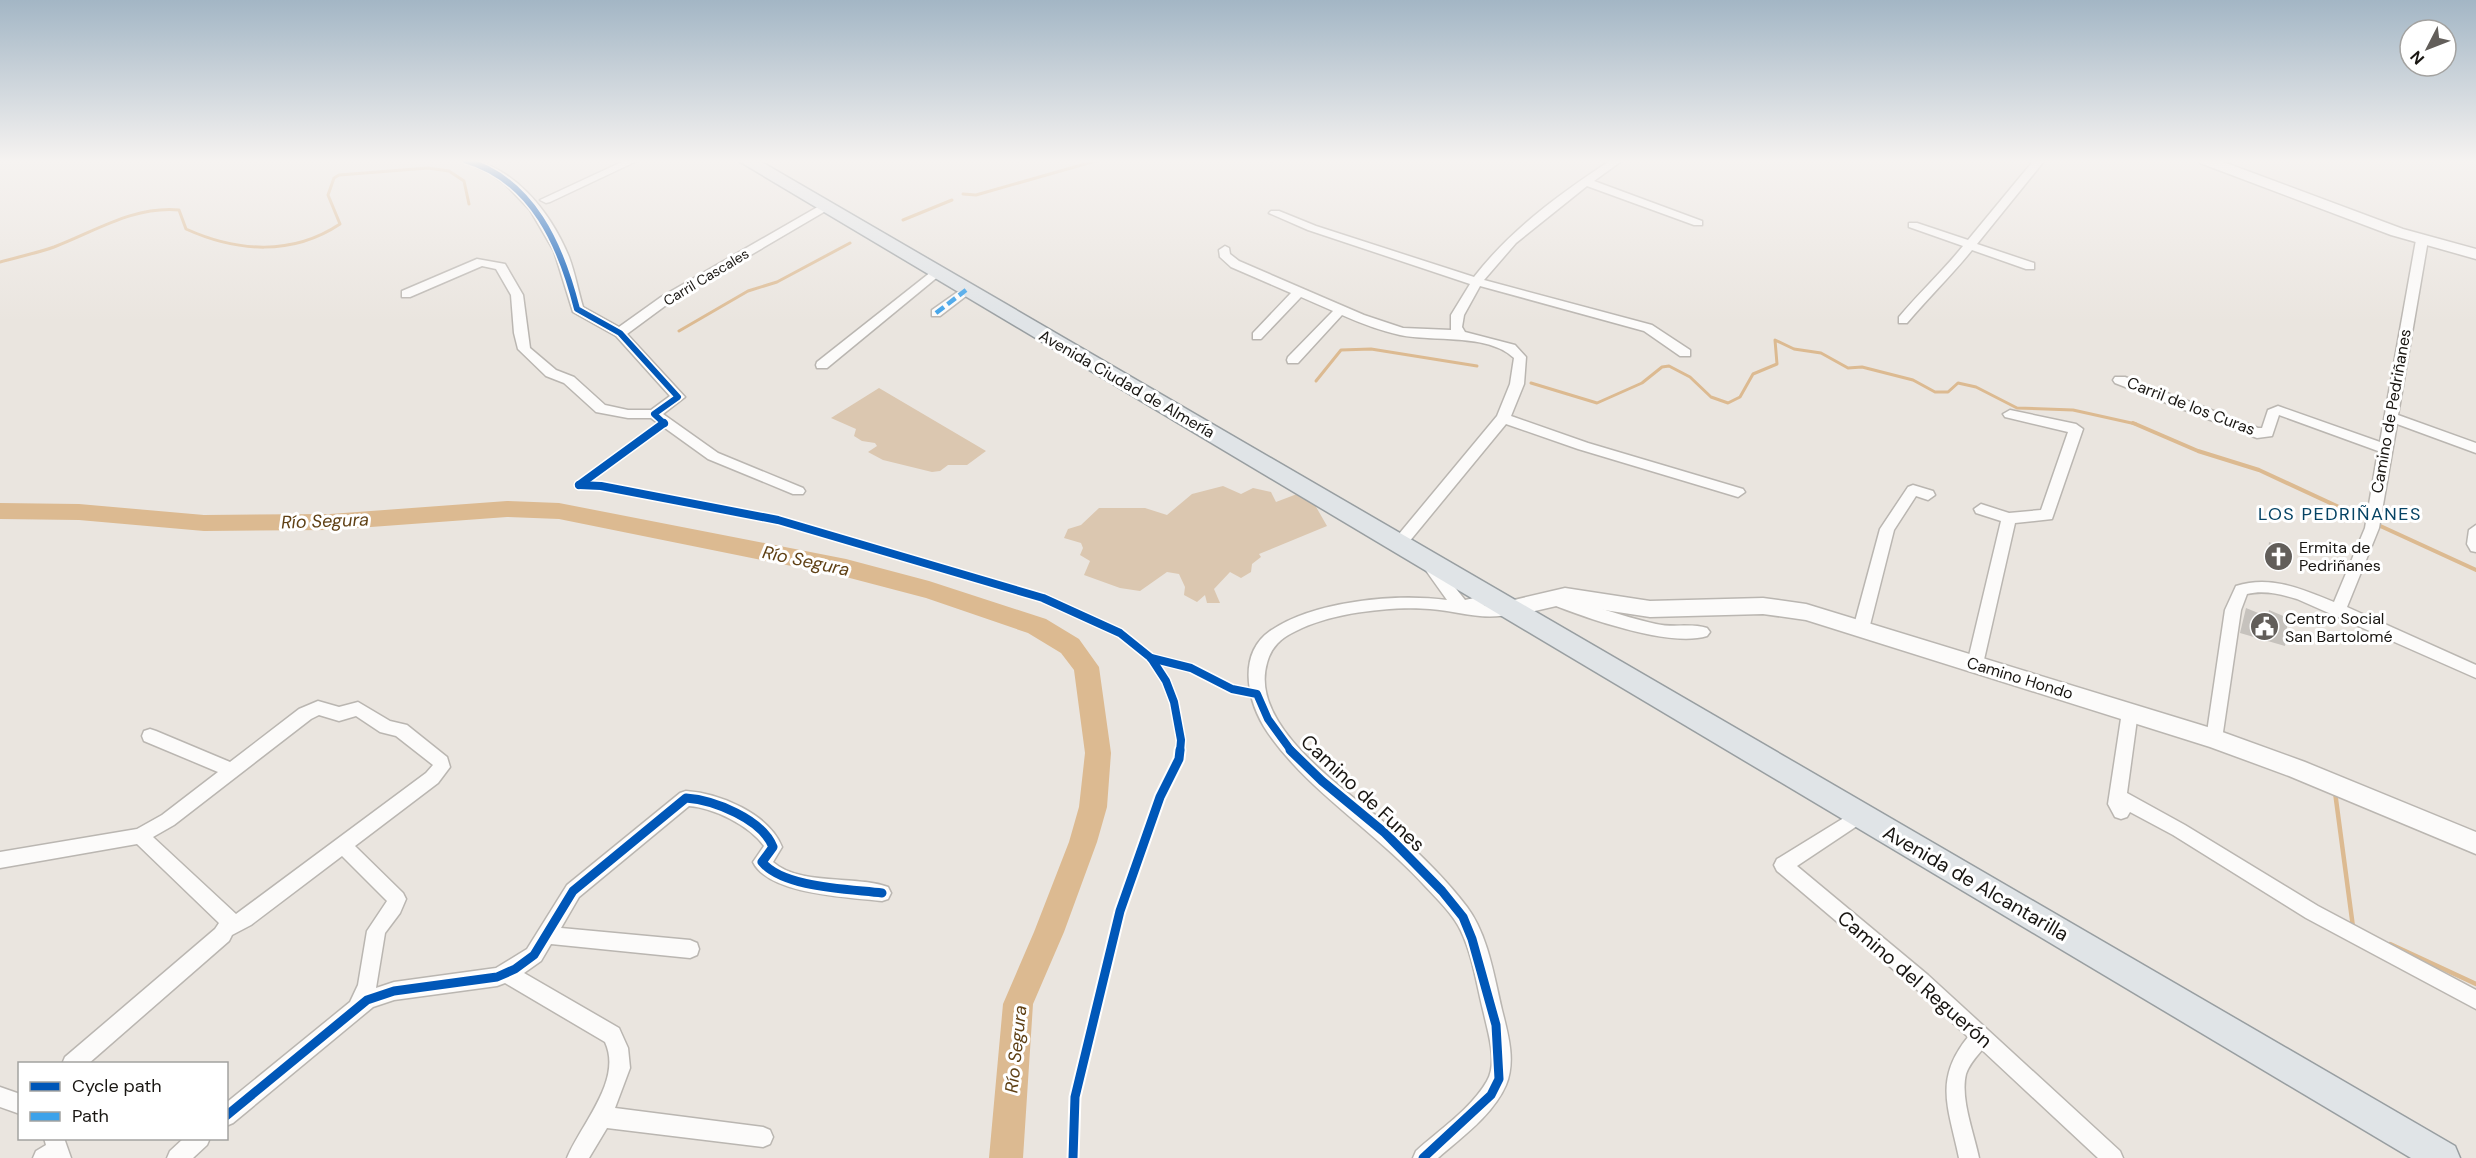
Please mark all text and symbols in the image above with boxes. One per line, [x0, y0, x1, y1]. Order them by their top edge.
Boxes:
north arrow [2398, 18, 2458, 78]
text: N [2406, 46, 2429, 69]
street label: Carril Cascales [660, 244, 752, 310]
street label: Avenida Ciudad de Almería [1035, 325, 1219, 443]
street label: Camino de Pedriñanes [2366, 327, 2416, 495]
street label: Carril de los Curas [2124, 372, 2258, 440]
district label: LOS PEDRIÑANES [2258, 502, 2422, 526]
water label: Río Segura [281, 507, 370, 535]
place label: Ermita de Pedriñanes [2299, 537, 2381, 576]
water label: Río Segura [760, 540, 852, 582]
church icon: Ermita de Pedriñanes [2262, 540, 2294, 572]
place label: Centro Social San Bartolomé [2285, 608, 2393, 647]
public building icon: Centro Social San Bartolomé [2248, 611, 2280, 643]
street label: Camino Hondo [1964, 652, 2076, 704]
street label: Camino de Funes [1295, 729, 1431, 857]
street label: Avenida de Alcantarilla [1878, 819, 2074, 947]
street label: Camino del Reguerón [1832, 905, 1998, 1053]
water label: Río Segura [999, 1004, 1033, 1094]
legend [18, 1062, 228, 1140]
text: Cycle path [72, 1074, 162, 1098]
text: Path [72, 1104, 109, 1128]

